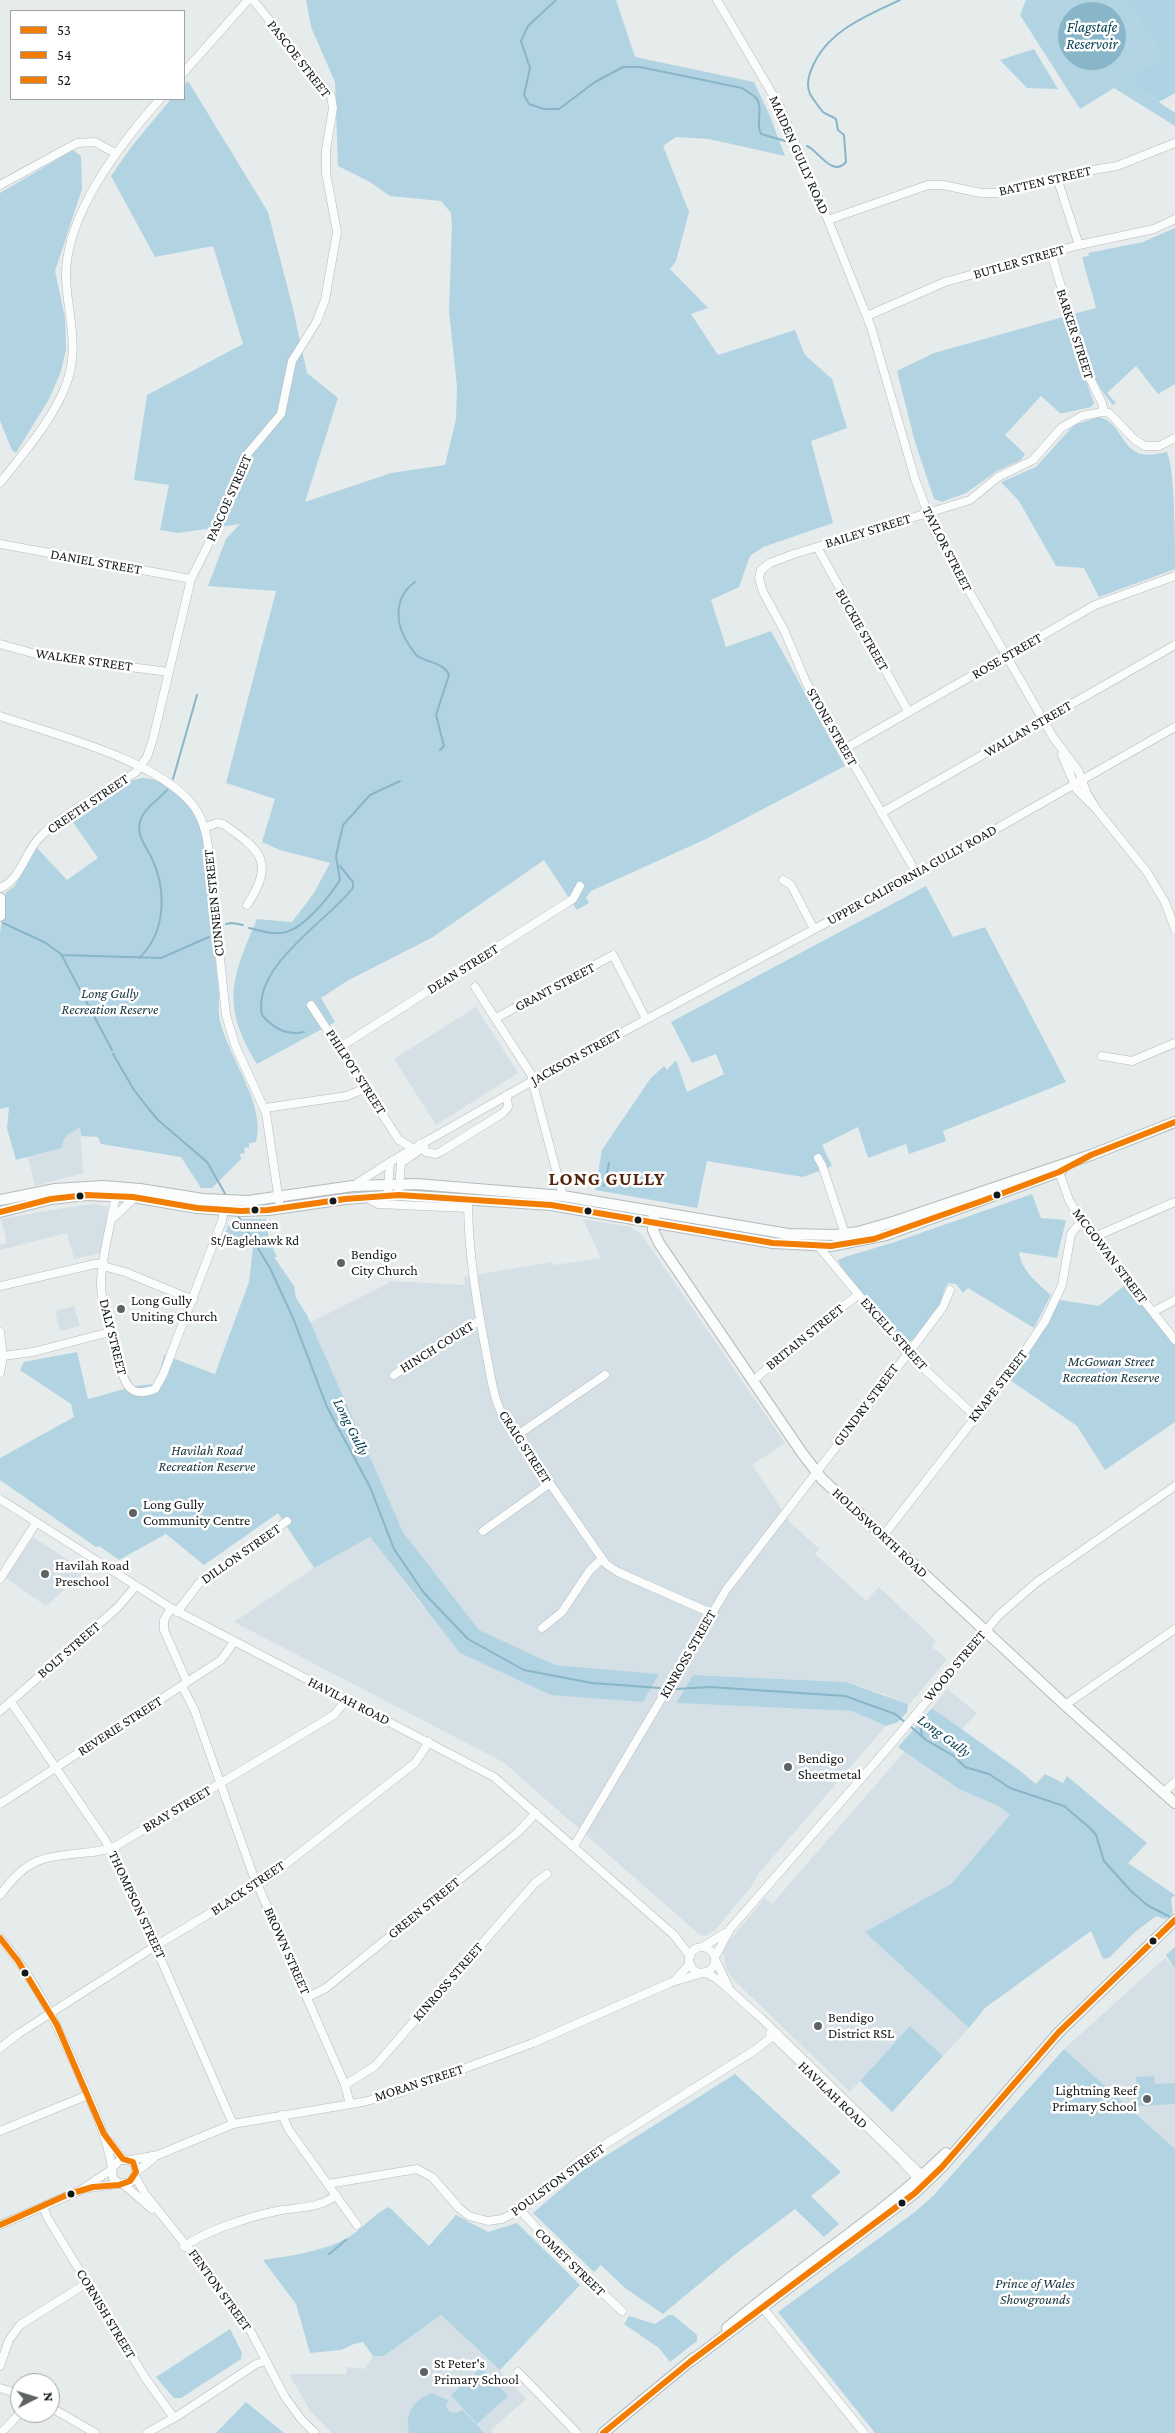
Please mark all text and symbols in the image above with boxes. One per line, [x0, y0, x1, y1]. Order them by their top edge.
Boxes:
legend [10, 10, 185, 100]
street label: PASCOE STREET [264, 17, 334, 101]
water label: Flagstafe Reservoir [1066, 18, 1118, 53]
text: 53 [57, 22, 71, 38]
text: 54 [57, 47, 72, 63]
text: 52 [57, 72, 71, 88]
street label: MAIDEN GULLY ROAD [765, 93, 833, 217]
street label: BATTEN STREET [997, 162, 1093, 200]
street label: BUTLER STREET [972, 241, 1066, 283]
street label: BARKER STREET [1052, 287, 1098, 381]
street label: PASCOE STREET [202, 452, 256, 544]
street label: TAYLOR STREET [918, 504, 976, 594]
street label: BAILEY STREET [823, 510, 913, 552]
street label: DANIEL STREET [49, 546, 143, 578]
street label: BUCKIE STREET [832, 586, 892, 674]
street label: ROSE STREET [969, 629, 1045, 683]
street label: WALKER STREET [34, 645, 134, 675]
street label: STONE STREET [803, 685, 861, 769]
street label: WALLAN STREET [981, 697, 1075, 761]
street label: CREETH STREET [44, 770, 132, 838]
street label: UPPER CALIFORNIA GULLY ROAD [824, 821, 1000, 929]
street label: CUNNEEN STREET [200, 849, 228, 957]
street label: DEAN STREET [424, 940, 502, 998]
street label: GRANT STREET [512, 959, 598, 1015]
park label: Long Gully Recreation Reserve [62, 986, 158, 1019]
street label: JACKSON STREET [528, 1025, 624, 1089]
street label: PHILPOT STREET [322, 1026, 390, 1118]
district label: LONG GULLY [547, 1168, 667, 1190]
unlabelled marker [992, 1190, 1002, 1200]
unlabelled marker [75, 1191, 85, 1201]
unlabelled marker [328, 1196, 338, 1206]
marker: Cunneen St/Eaglehawk Rd [250, 1205, 260, 1215]
street label: MCGOWAN STREET [1069, 1205, 1151, 1307]
unlabelled marker [583, 1206, 593, 1216]
unlabelled marker [633, 1215, 643, 1225]
place label: Cunneen St/Eaglehawk Rd [211, 1217, 299, 1248]
place label: Bendigo City Church [351, 1247, 418, 1280]
marker: Bendigo City Church [335, 1257, 347, 1269]
place label: Long Gully Uniting Church [131, 1293, 218, 1325]
street label: EXCELL STREET [857, 1294, 931, 1374]
street label: DALY STREET [95, 1297, 131, 1377]
street label: BRITAIN STREET [763, 1300, 847, 1374]
marker: Long Gully Uniting Church [115, 1303, 127, 1315]
street label: HINCH COURT [397, 1318, 477, 1376]
street label: KNAPE STREET [965, 1347, 1031, 1425]
park label: McGowan Street Recreation Reserve [1063, 1354, 1159, 1386]
street label: GUNDRY STREET [830, 1361, 902, 1449]
water label: Long Gully [329, 1396, 373, 1458]
street label: CRAIG STREET [495, 1407, 555, 1487]
park label: Havilah Road Recreation Reserve [159, 1443, 255, 1475]
street label: HOLDSWORTH ROAD [829, 1484, 931, 1582]
place label: Long Gully Community Centre [143, 1497, 250, 1530]
marker: Long Gully Community Centre [127, 1507, 139, 1519]
street label: DILLON STREET [198, 1520, 284, 1588]
place label: Havilah Road Preschool [55, 1558, 129, 1590]
marker: Havilah Road Preschool [39, 1568, 51, 1580]
street label: KINROSS STREET [656, 1607, 720, 1701]
street label: BOLT STREET [34, 1618, 104, 1682]
street label: WOOD STREET [920, 1627, 990, 1705]
street label: HAVILAH ROAD [305, 1673, 393, 1729]
street label: REVERIE STREET [74, 1692, 166, 1760]
water label: Long Gully [914, 1711, 974, 1761]
place label: Bendigo Sheetmetal [798, 1751, 861, 1784]
marker: Bendigo Sheetmetal [782, 1761, 794, 1773]
street label: BRAY STREET [140, 1782, 214, 1836]
street label: THOMPSON STREET [105, 1848, 169, 1962]
street label: BLACK STREET [208, 1857, 288, 1919]
street label: GREEN STREET [384, 1874, 464, 1942]
street label: BROWN STREET [260, 1905, 314, 1997]
unlabelled marker [1148, 1936, 1158, 1946]
street label: KINROSS STREET [409, 1939, 487, 2025]
unlabelled marker [20, 1968, 30, 1978]
place label: Bendigo District RSL [828, 2010, 894, 2042]
marker: Bendigo District RSL [812, 2020, 824, 2032]
street label: HAVILAH ROAD [795, 2058, 871, 2132]
street label: MORAN STREET [372, 2061, 466, 2105]
place label: Lightning Reef Primary School [1052, 2083, 1137, 2116]
marker: Lightning Reef Primary School [1141, 2093, 1153, 2105]
street label: POULSTON STREET [508, 2140, 608, 2220]
unlabelled marker [66, 2189, 76, 2199]
unlabelled marker [897, 2198, 907, 2208]
street label: COMET STREET [531, 2224, 609, 2300]
street label: FENTON STREET [185, 2246, 255, 2334]
street label: CORNISH STREET [73, 2266, 139, 2362]
park label: Prince of Wales Showgrounds [995, 2276, 1075, 2308]
place label: St Peter's Primary School [434, 2356, 519, 2388]
marker: St Peter's Primary School [418, 2366, 430, 2378]
north arrow [10, 2373, 60, 2423]
text: N [41, 2391, 57, 2402]

